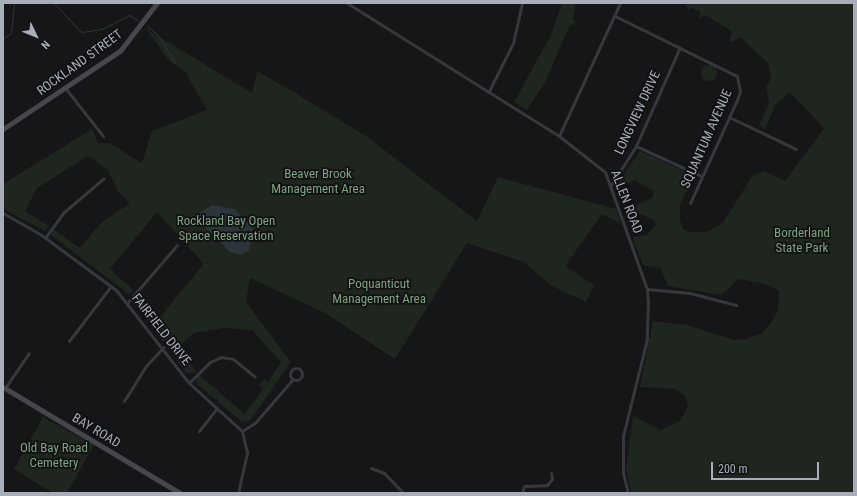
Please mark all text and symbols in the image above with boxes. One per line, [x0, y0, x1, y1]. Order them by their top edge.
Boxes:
north arrow [16, 16, 56, 56]
street label: ROCKLAND STREET [34, 27, 126, 99]
street label: LONGVIEW DRIVE [612, 69, 664, 157]
street label: SQUANTUM AVENUE [678, 87, 736, 191]
park label: Beaver Brook Management Area [271, 167, 365, 198]
street label: ALLEN ROAD [607, 168, 645, 236]
park label: Rockland Bay Open Space Reservation [177, 214, 275, 245]
park label: Borderland State Park [774, 226, 830, 257]
park label: Poquanticut Management Area [332, 277, 426, 308]
street label: FAIRFIELD DRIVE [128, 291, 194, 369]
street label: BAY ROAD [69, 411, 123, 451]
park label: Old Bay Road Cemetery [20, 441, 88, 472]
scale bar [713, 454, 821, 480]
text: 200 m [718, 462, 748, 476]

